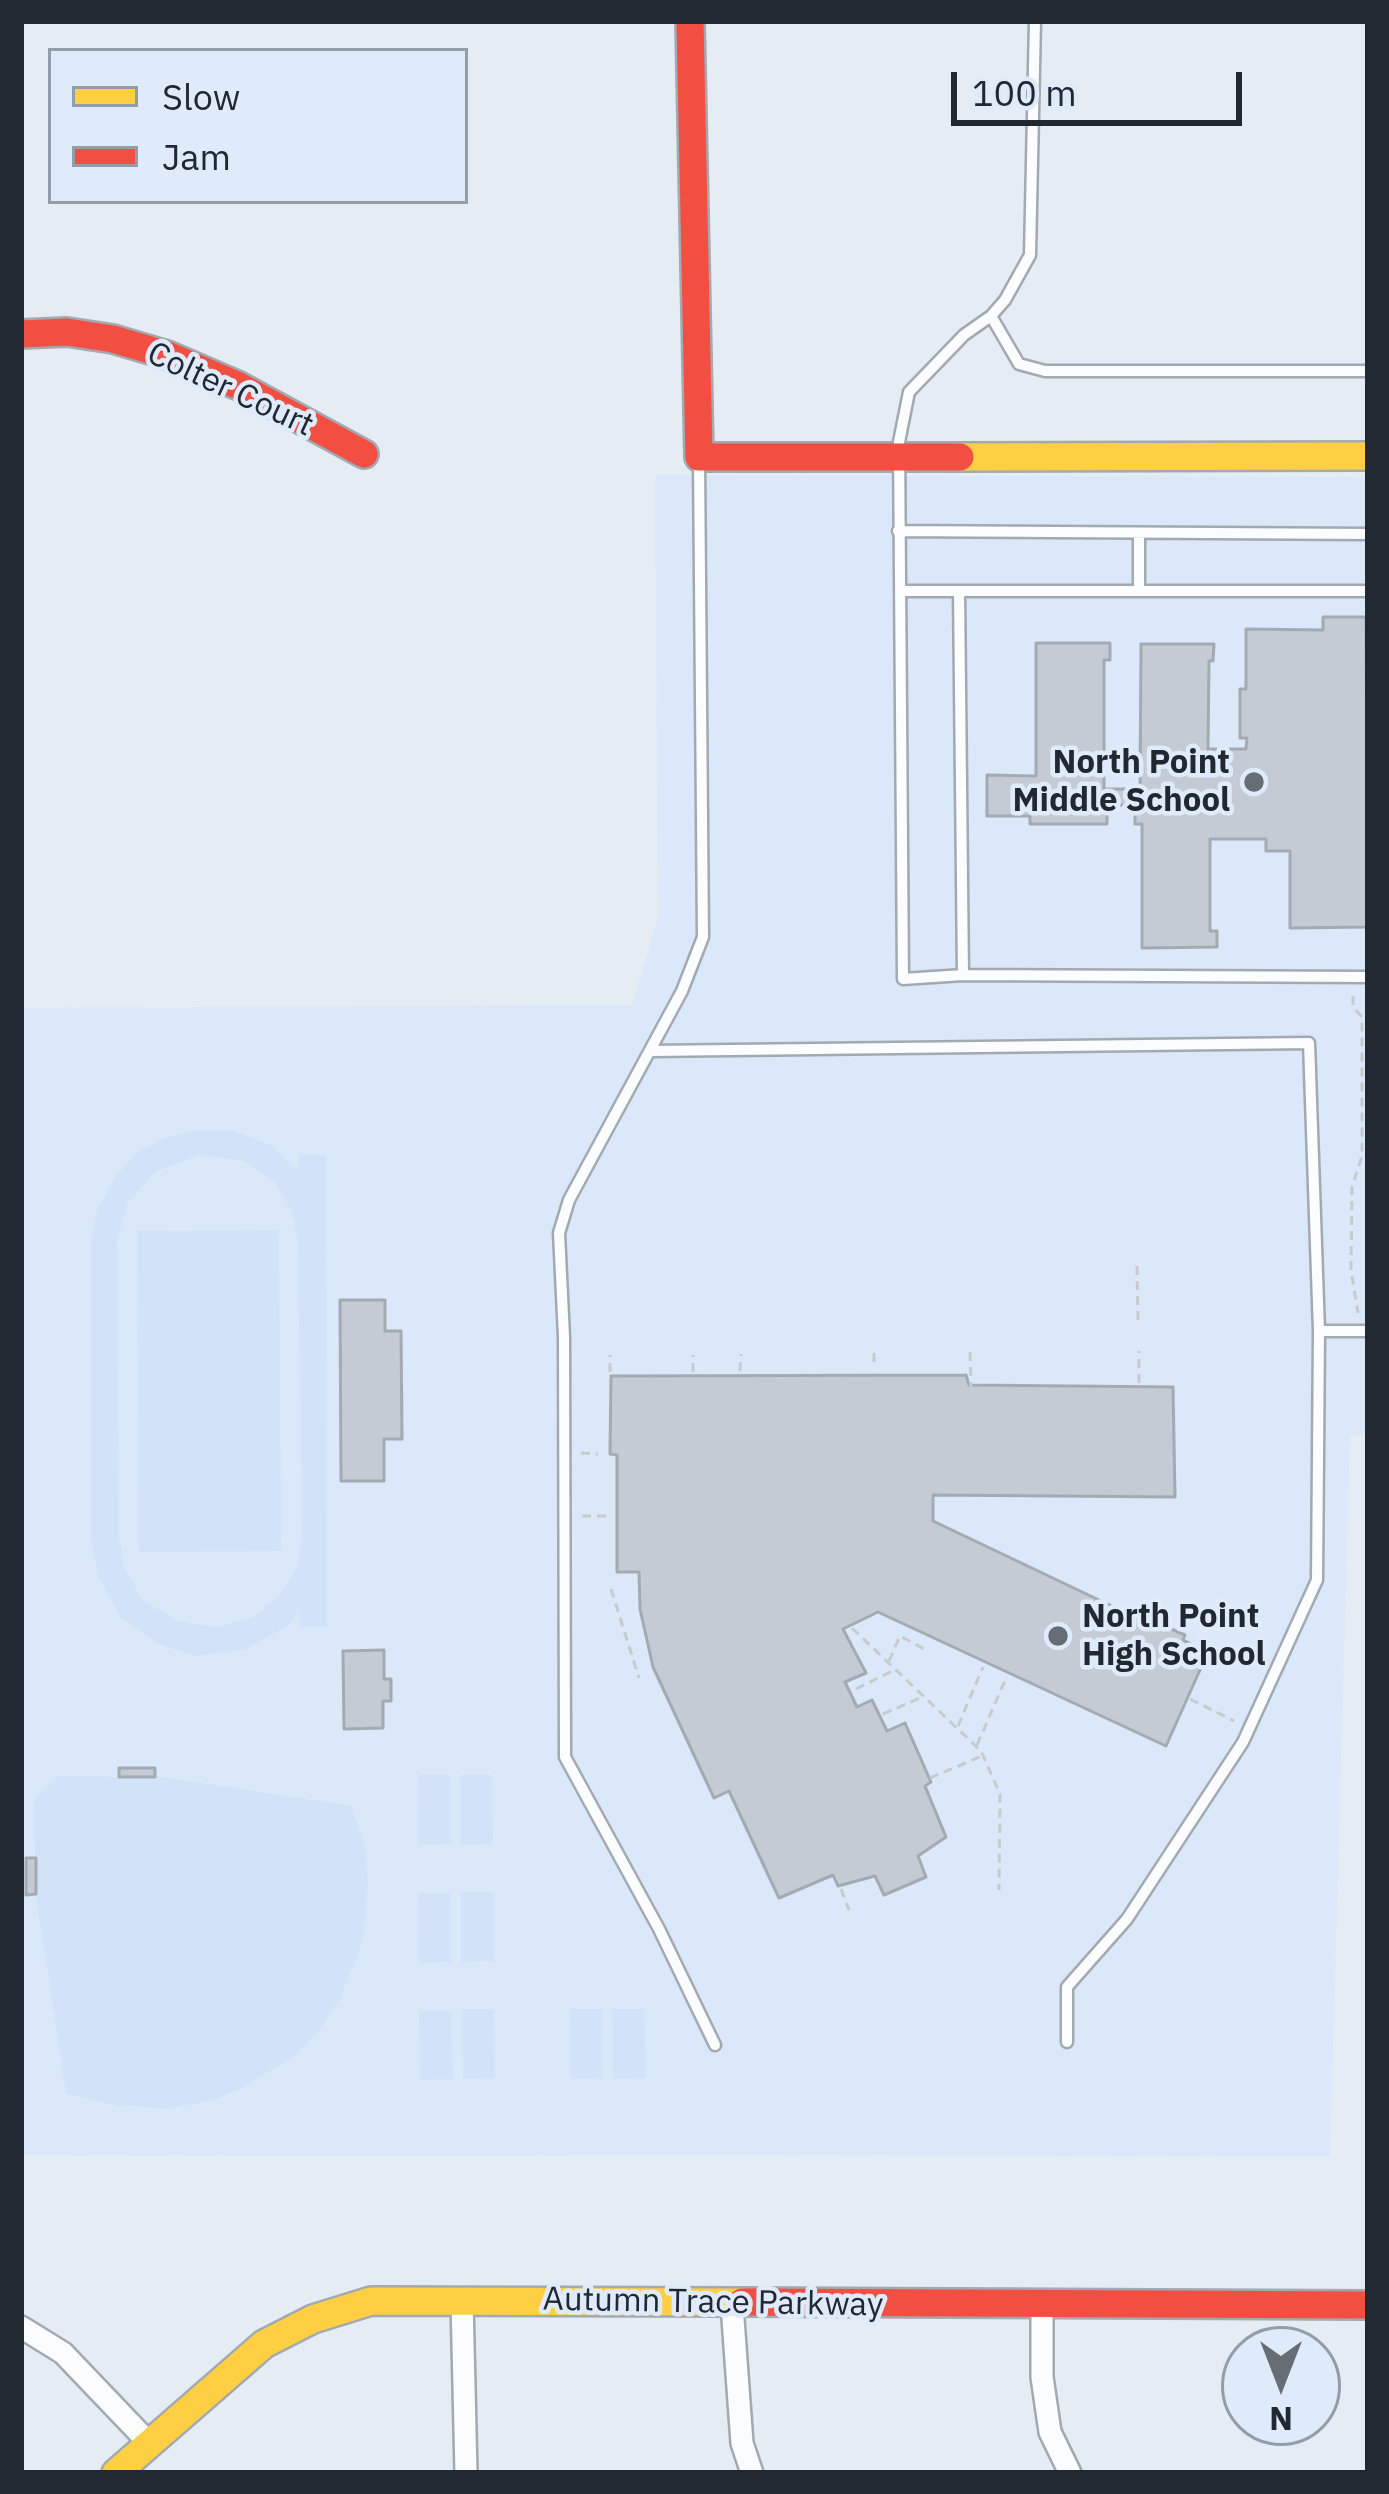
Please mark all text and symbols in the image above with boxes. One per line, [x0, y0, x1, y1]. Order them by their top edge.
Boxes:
legend [48, 48, 468, 204]
scale bar [957, 48, 1248, 122]
text: 100 m [972, 69, 1077, 116]
text: Slow [162, 73, 240, 120]
text: Jam [162, 133, 231, 180]
street label: Colter Court [141, 334, 319, 446]
place label: North Point Middle School [1013, 743, 1230, 821]
marker: North Point Middle School [1241, 769, 1267, 795]
place label: North Point High School [1082, 1597, 1266, 1675]
marker: North Point High School [1045, 1623, 1071, 1649]
street label: Autumn Trace Parkway [542, 2280, 884, 2326]
north arrow [1221, 2326, 1341, 2446]
text: N [1269, 2398, 1293, 2441]

